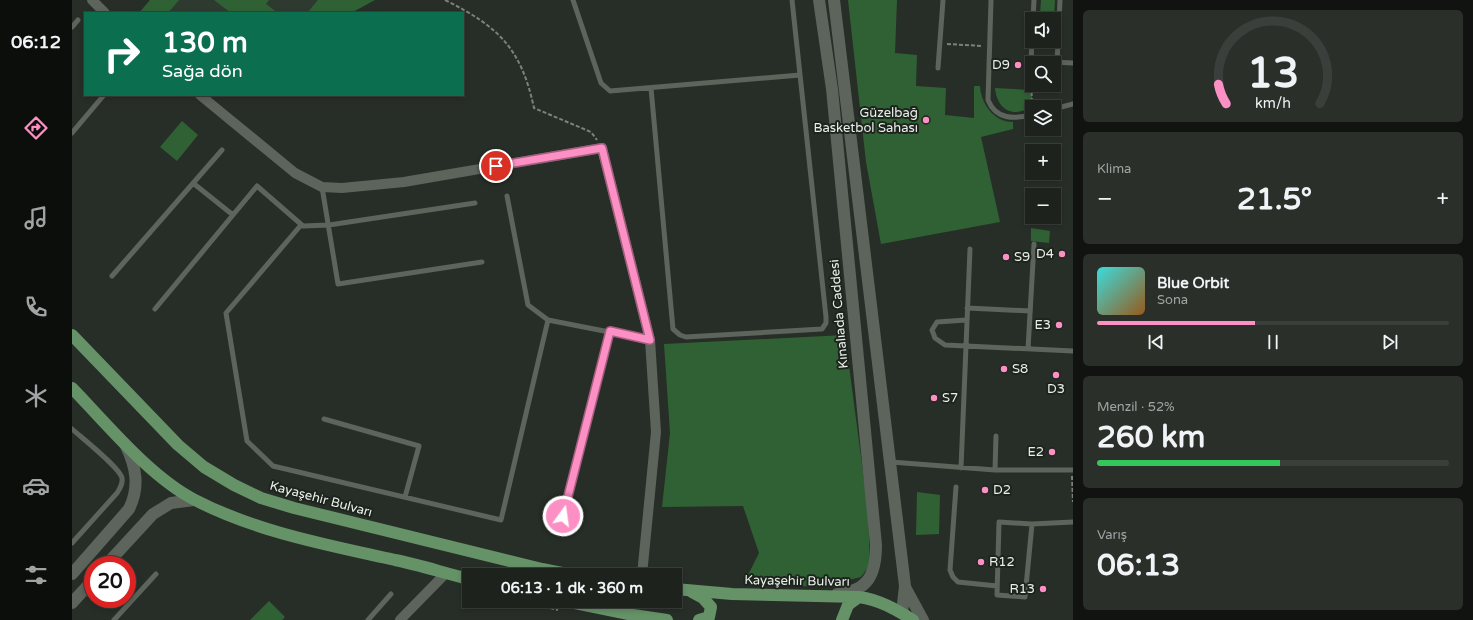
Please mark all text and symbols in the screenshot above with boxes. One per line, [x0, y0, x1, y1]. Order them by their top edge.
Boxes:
map controls [1025, 12, 1061, 224]
button: sound [1025, 12, 1061, 48]
text: 130 m [162, 26, 248, 60]
icon: right [96, 28, 148, 80]
text: 06:12 [11, 31, 61, 53]
text: 13 [1247, 49, 1299, 99]
button: search [1025, 56, 1061, 92]
place label: D9 [992, 57, 1010, 73]
text: Sağa dön [162, 60, 243, 82]
marker: D9 [1013, 60, 1023, 70]
text: km/h [1255, 95, 1291, 112]
button: layers [1025, 100, 1061, 136]
place label: Güzelbağ Basketbol Sahası [813, 105, 918, 136]
icon: directions [22, 114, 50, 142]
marker: Güzelbağ Basketbol Sahası [921, 115, 931, 125]
button: + [1025, 144, 1061, 180]
pin [479, 149, 513, 183]
icon: arrive [485, 155, 507, 177]
text: Klima [1097, 161, 1131, 177]
text: 21.5° [1237, 181, 1312, 218]
text: − [1097, 186, 1113, 212]
text: + [1437, 186, 1449, 212]
button: − [1025, 188, 1061, 224]
icon: music [22, 204, 50, 232]
place label: D4 [1036, 246, 1054, 262]
place label: S9 [1014, 249, 1030, 265]
marker: D4 [1057, 249, 1067, 259]
marker: S9 [1001, 252, 1011, 262]
street label: Kınalıada Caddesi [826, 259, 852, 369]
text: Blue Orbit [1157, 274, 1229, 292]
text: Sona [1157, 292, 1188, 308]
icon: phone [22, 293, 50, 321]
place label: E3 [1035, 317, 1051, 333]
marker: E3 [1054, 320, 1064, 330]
icon: previous [1145, 331, 1167, 353]
icon: pause [1262, 331, 1284, 353]
icon: next [1379, 331, 1401, 353]
place label: S8 [1012, 361, 1028, 377]
marker: S8 [999, 364, 1009, 374]
marker: D3 [1051, 370, 1061, 380]
place label: D3 [1047, 381, 1065, 397]
icon: climate [22, 382, 50, 410]
place label: S7 [942, 390, 958, 406]
marker: S7 [929, 393, 939, 403]
text: Menzil · 52% [1097, 399, 1175, 415]
text: 260 km [1097, 419, 1205, 456]
place label: E2 [1028, 444, 1044, 460]
marker: E2 [1047, 447, 1057, 457]
icon: car [22, 472, 50, 500]
street label: Kayaşehir Bulvarı [268, 478, 374, 520]
place label: D2 [993, 482, 1011, 498]
marker: D2 [980, 485, 990, 495]
position arrow [542, 495, 584, 537]
text: Varış [1097, 527, 1127, 543]
text: 06:13 [1097, 547, 1180, 584]
place label: R12 [989, 554, 1015, 570]
speed limit sign: 20 [84, 556, 136, 608]
marker: R12 [976, 557, 986, 567]
icon: filters [22, 561, 50, 589]
street label: Kayaşehir Bulvarı [744, 572, 850, 590]
text: 06:13 · 1 dk · 360 m [501, 579, 643, 597]
place label: R13 [1009, 581, 1035, 597]
marker: R13 [1038, 584, 1048, 594]

